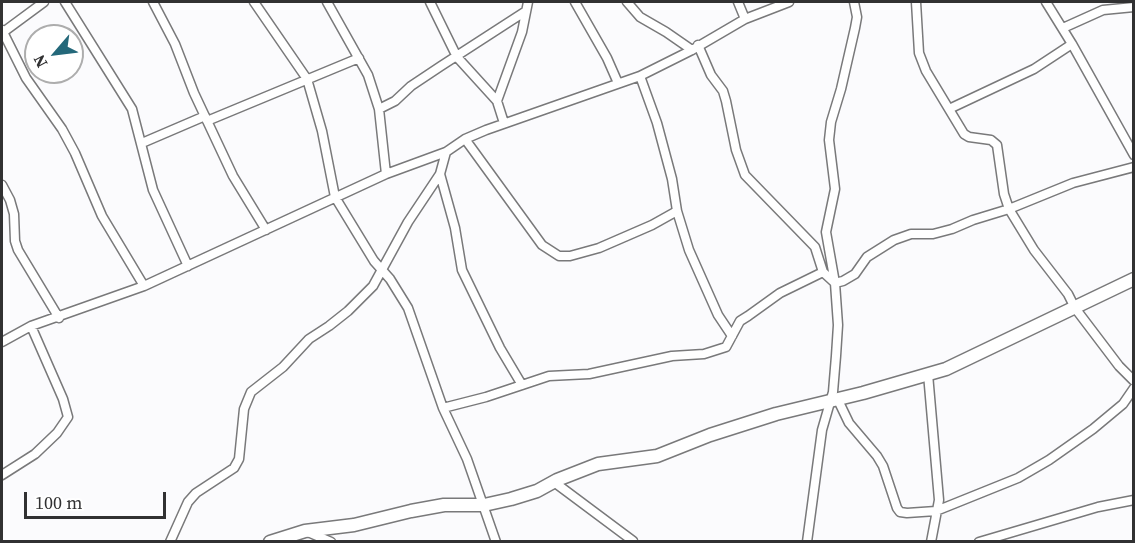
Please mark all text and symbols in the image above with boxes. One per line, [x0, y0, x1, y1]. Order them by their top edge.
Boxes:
north arrow [24, 24, 84, 84]
text: N [27, 51, 52, 72]
scale bar [27, 480, 170, 518]
text: 100 m [35, 490, 82, 515]

